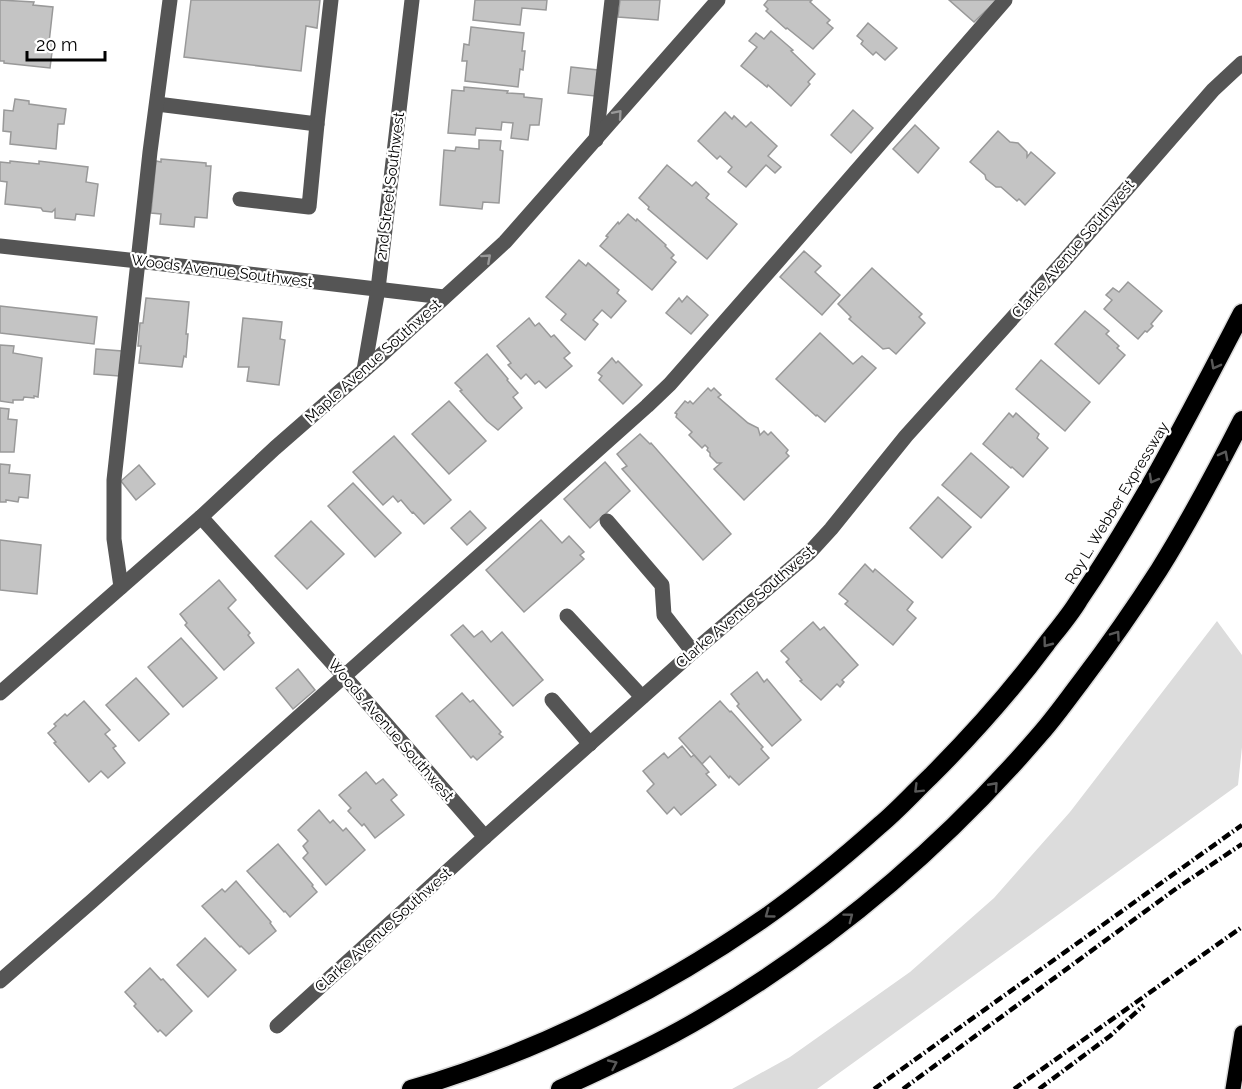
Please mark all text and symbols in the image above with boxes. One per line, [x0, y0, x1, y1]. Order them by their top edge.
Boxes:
scale bar [27, 24, 105, 62]
text: 20 m [36, 34, 78, 55]
one-way arrow [611, 110, 622, 121]
street label: 2nd Street Southwest [372, 111, 408, 261]
street label: Clarke Avenue Southwest [1008, 176, 1138, 322]
street label: Woods Avenue Southwest [130, 251, 314, 291]
one-way arrow [480, 254, 491, 265]
street label: Maple Avenue Southwest [301, 295, 445, 427]
one-way arrow [1211, 359, 1222, 369]
street label: Roy L. Webber Expressway [1061, 418, 1173, 588]
one-way arrow [1216, 450, 1228, 461]
one-way arrow [1149, 473, 1160, 484]
street label: Clarke Avenue Southwest [672, 542, 818, 672]
one-way arrow [1109, 630, 1120, 641]
one-way arrow [1044, 636, 1055, 647]
street label: Woods Avenue Southwest [324, 655, 458, 805]
one-way arrow [915, 781, 926, 792]
one-way arrow [987, 783, 998, 793]
street label: Clarke Avenue Southwest [311, 864, 455, 996]
one-way arrow [765, 907, 776, 918]
one-way arrow [843, 914, 854, 925]
one-way arrow [607, 1060, 618, 1072]

